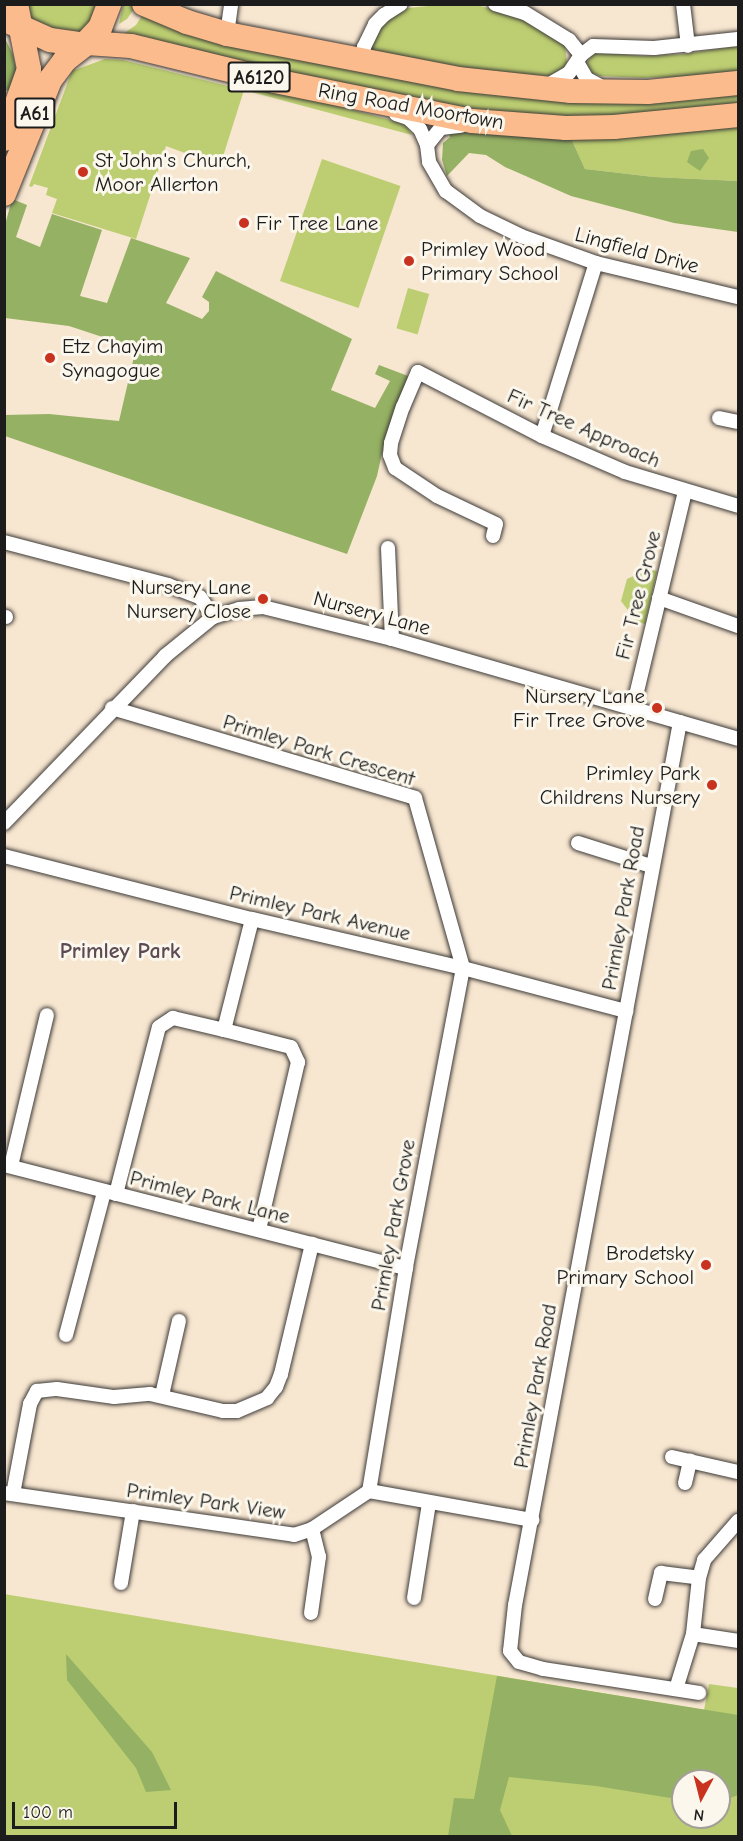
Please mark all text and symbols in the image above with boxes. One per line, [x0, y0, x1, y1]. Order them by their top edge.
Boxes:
road number: A6120 [228, 60, 290, 94]
street label: Ring Road Moortown [316, 77, 506, 135]
road number: A61 [14, 96, 56, 130]
place label: St John's Church, Moor Allerton [95, 147, 250, 197]
marker: St John's Church, Moor Allerton [76, 165, 90, 179]
place label: Fir Tree Lane [256, 210, 378, 236]
marker: Fir Tree Lane [237, 216, 251, 230]
street label: Lingfield Drive [572, 221, 702, 279]
place label: Primley Wood Primary School [421, 236, 559, 286]
marker: Primley Wood Primary School [402, 254, 416, 268]
place label: Etz Chayim Synagogue [62, 333, 163, 383]
marker: Etz Chayim Synagogue [43, 351, 57, 365]
street label: Fir Tree Approach [504, 383, 664, 473]
street label: Fir Tree Grove [610, 528, 666, 662]
place label: Nursery Lane Nursery Close [127, 574, 251, 624]
street label: Nursery Lane [311, 585, 433, 641]
marker: Nursery Lane Nursery Close [256, 592, 270, 606]
place label: Nursery Lane Fir Tree Grove [513, 683, 645, 733]
marker: Nursery Lane Fir Tree Grove [650, 701, 664, 715]
street label: Primley Park Crescent [220, 709, 418, 791]
place label: Primley Park Childrens Nursery [540, 760, 700, 810]
marker: Primley Park Childrens Nursery [705, 778, 719, 792]
street label: Primley Park Road [596, 824, 650, 992]
street label: Primley Park Avenue [227, 880, 413, 946]
district label: Primley Park [60, 939, 180, 965]
street label: Primley Park Grove [366, 1137, 420, 1313]
street label: Primley Park Lane [127, 1165, 293, 1229]
place label: Brodetsky Primary School [556, 1240, 694, 1290]
marker: Brodetsky Primary School [699, 1258, 713, 1272]
street label: Primley Park Road [508, 1302, 562, 1470]
street label: Primley Park View [125, 1477, 287, 1525]
north arrow [671, 1769, 731, 1829]
scale bar [15, 1790, 180, 1828]
text: 100 m [23, 1802, 73, 1823]
text: N [693, 1805, 705, 1824]

